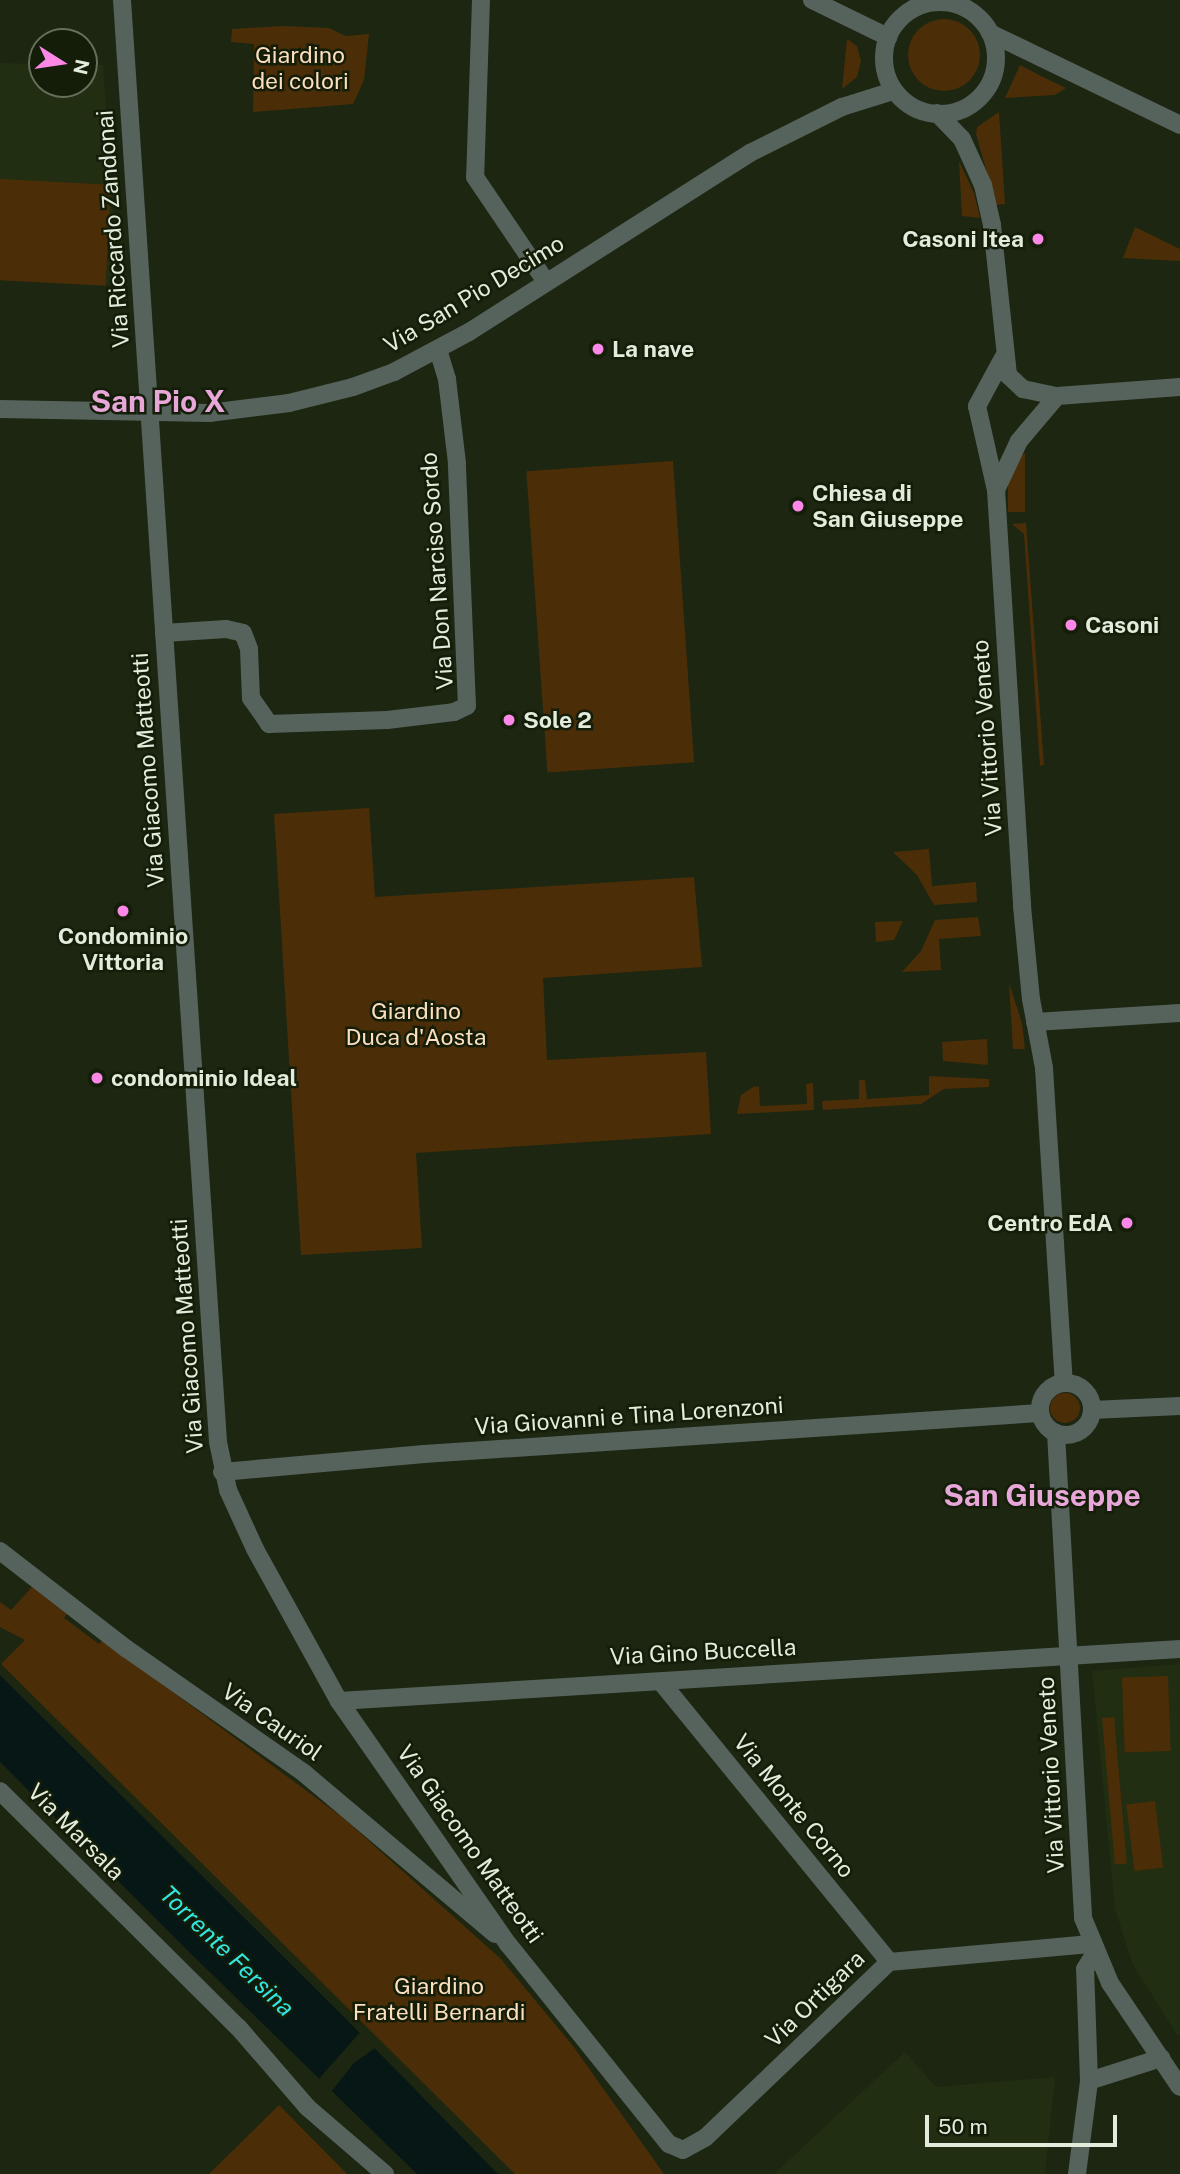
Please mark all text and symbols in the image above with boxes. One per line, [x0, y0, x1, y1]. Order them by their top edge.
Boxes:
north arrow [28, 28, 98, 98]
park label: Giardino dei colori [251, 41, 349, 95]
text: N [69, 57, 94, 76]
street label: Via Riccardo Zandonai [91, 109, 135, 349]
place label: Casoni Itea [902, 225, 1024, 253]
street label: Via San Pio Decimo [379, 229, 569, 359]
marker: Casoni Itea [1030, 231, 1046, 247]
place label: La nave [612, 335, 694, 363]
marker: La nave [590, 341, 606, 357]
district label: San Pio X [90, 383, 226, 419]
street label: Via Don Narciso Sordo [415, 451, 459, 691]
place label: Chiesa di San Giuseppe [812, 479, 963, 533]
marker: Chiesa di San Giuseppe [790, 498, 806, 514]
place label: Casoni [1085, 611, 1159, 639]
marker: Casoni [1063, 617, 1079, 633]
street label: Via Vittorio Veneto [966, 638, 1008, 838]
street label: Via Giacomo Matteotti [126, 652, 170, 888]
place label: Sole 2 [523, 706, 592, 734]
marker: Sole 2 [501, 712, 517, 728]
marker: Condominio Vittoria [115, 903, 131, 919]
place label: Condominio Vittoria [58, 922, 188, 976]
park label: Giardino Duca d'Aosta [345, 997, 487, 1051]
place label: condominio Ideal [111, 1064, 297, 1092]
marker: condominio Ideal [89, 1070, 105, 1086]
place label: Centro EdA [987, 1209, 1113, 1237]
marker: Centro EdA [1119, 1215, 1135, 1231]
street label: Via Giacomo Matteotti [165, 1218, 209, 1454]
street label: Via Giovanni e Tina Lorenzoni [473, 1391, 785, 1441]
district label: San Giuseppe [943, 1477, 1141, 1513]
street label: Via Gino Buccella [609, 1633, 797, 1671]
street label: Via Vittorio Veneto [1032, 1675, 1070, 1875]
street label: Via Cauriol [217, 1677, 327, 1767]
street label: Via Monte Corno [728, 1729, 860, 1883]
street label: Via Giacomo Matteotti [391, 1740, 549, 1948]
street label: Via Marsala [22, 1778, 130, 1886]
water label: Torrente Fersina [154, 1880, 300, 2022]
street label: Via Ortigara [760, 1945, 870, 2053]
park label: Giardino Fratelli Bernardi [353, 1972, 525, 2026]
scale bar [928, 2100, 1120, 2144]
text: 50 m [938, 2114, 988, 2139]

